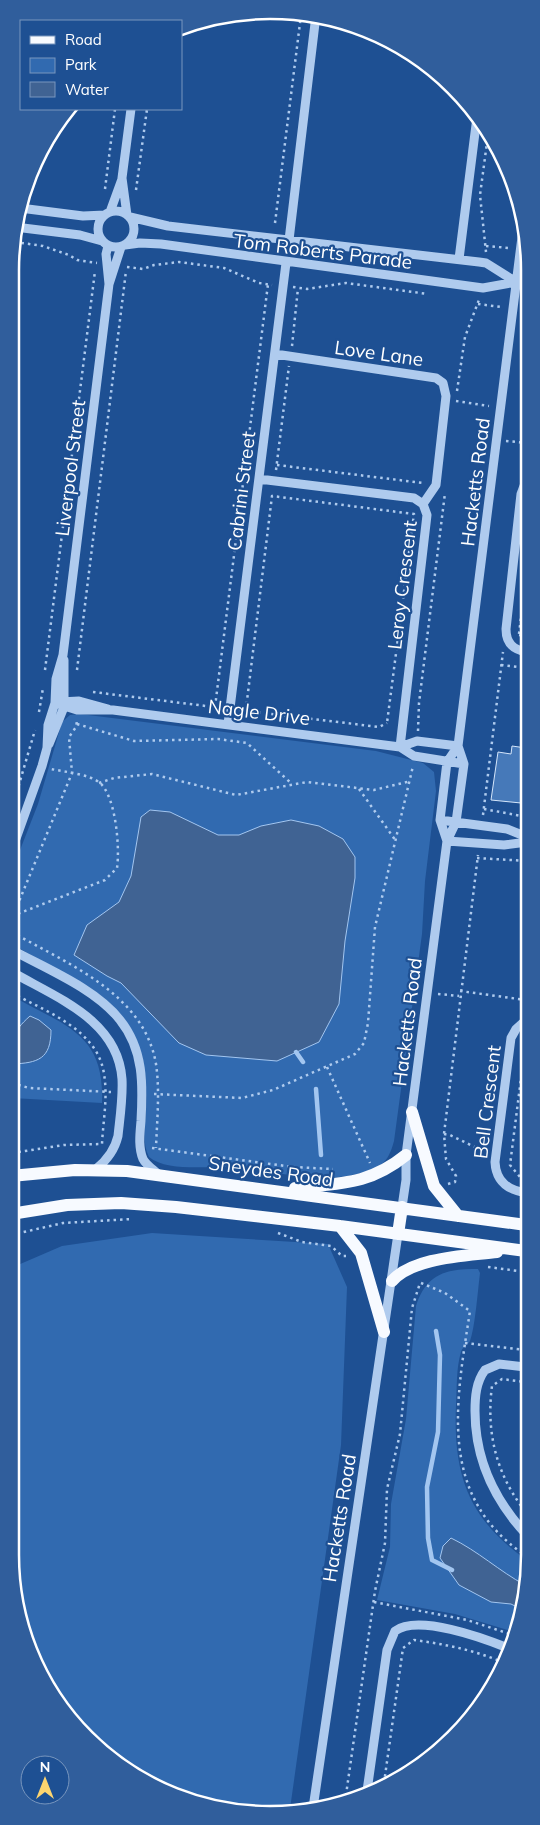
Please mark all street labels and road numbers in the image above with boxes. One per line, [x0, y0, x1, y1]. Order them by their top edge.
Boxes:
street label: Tom Roberts Parade [232, 228, 414, 274]
street label: Love Lane [333, 335, 425, 371]
street label: Liverpool Street [50, 398, 90, 538]
street label: Hacketts Road [455, 416, 495, 548]
street label: Cabrini Street [222, 430, 260, 552]
street label: Leroy Crescent [382, 519, 422, 651]
street label: Nagle Drive [207, 694, 311, 730]
street label: Hacketts Road [387, 956, 427, 1088]
street label: Bell Crescent [468, 1044, 506, 1160]
street label: Sneydes Road [207, 1150, 335, 1192]
street label: Hacketts Road [317, 1452, 361, 1584]

